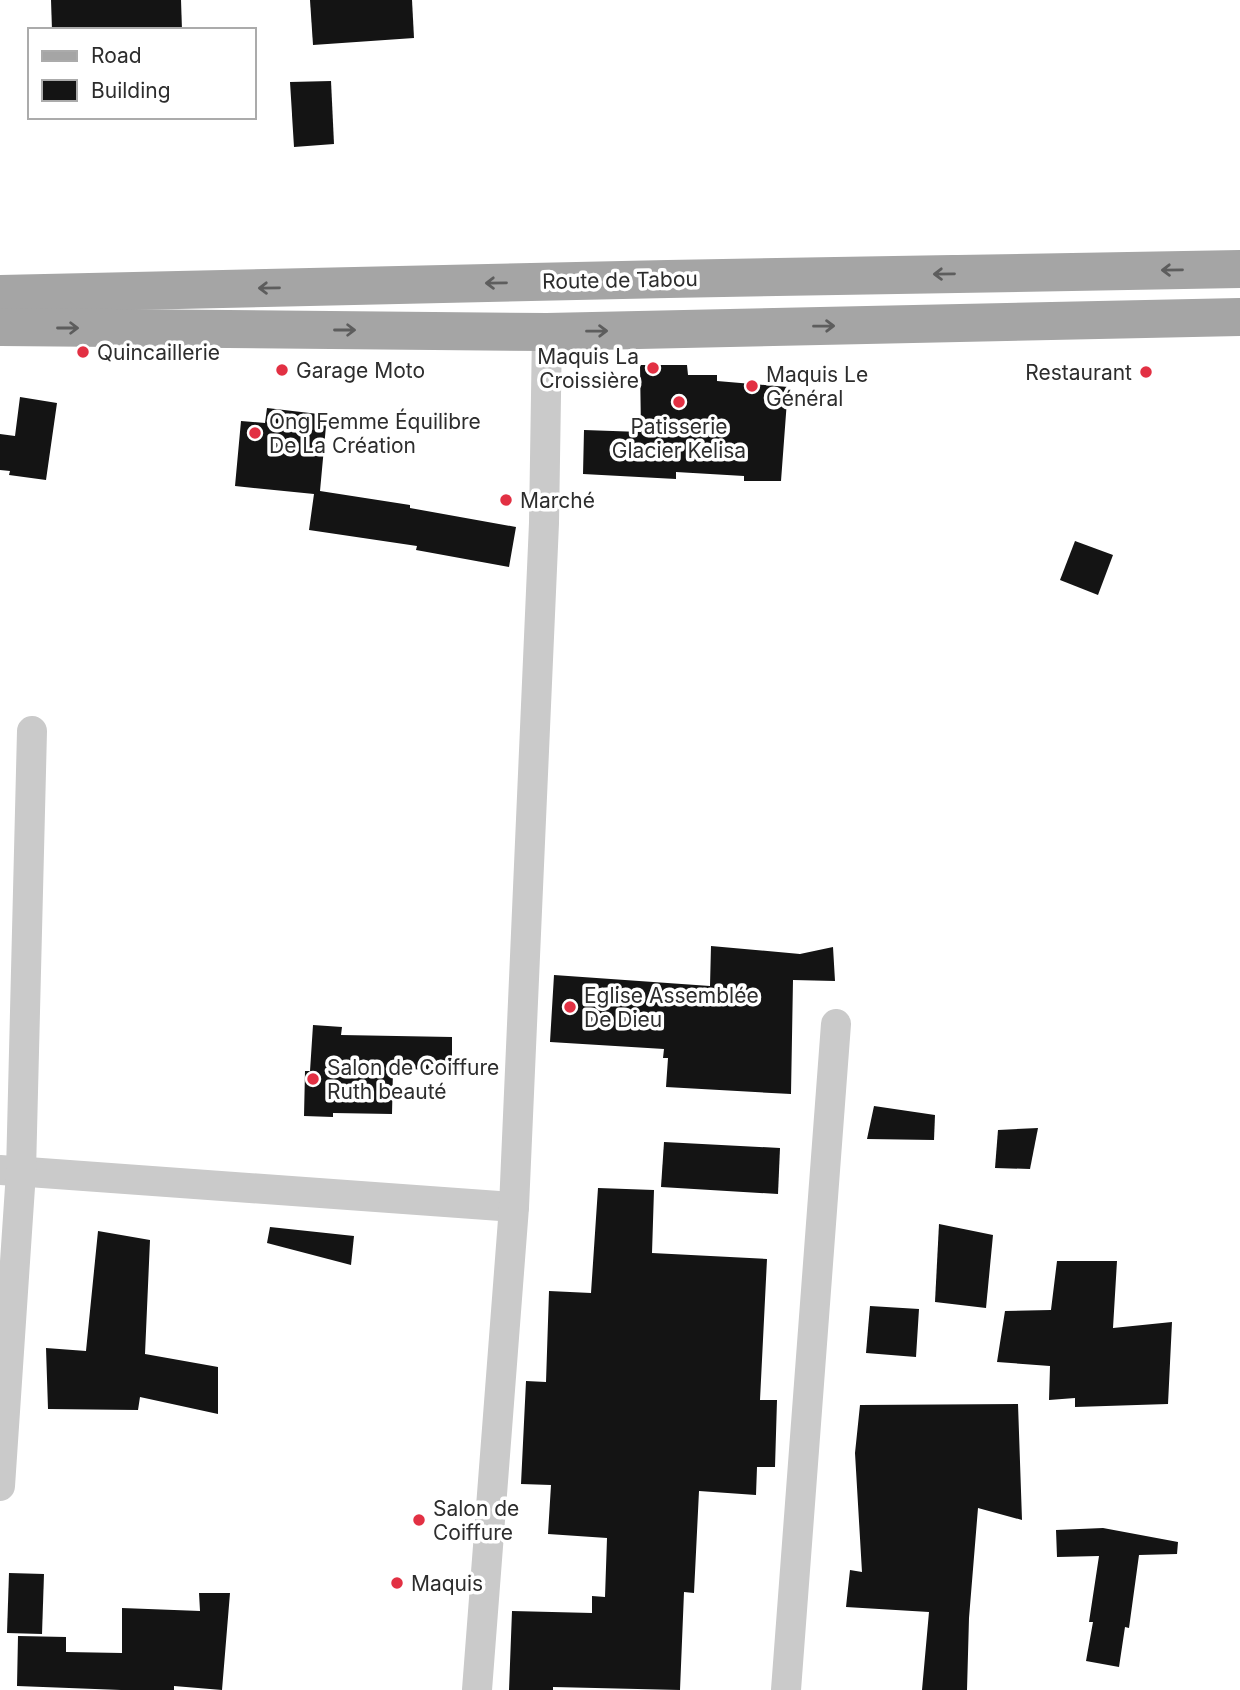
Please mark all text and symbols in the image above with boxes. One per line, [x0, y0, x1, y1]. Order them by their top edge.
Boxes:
legend [28, 28, 256, 119]
text: Road [91, 43, 142, 68]
text: Building [91, 78, 171, 103]
one-way arrow [1161, 264, 1184, 277]
street label: Route de Tabou [542, 266, 698, 294]
one-way arrow [933, 267, 956, 281]
one-way arrow [485, 276, 508, 290]
one-way arrow [258, 281, 281, 295]
one-way arrow [812, 319, 835, 333]
one-way arrow [56, 321, 79, 335]
one-way arrow [333, 323, 356, 337]
one-way arrow [585, 324, 608, 338]
place label: Quincaillerie [97, 340, 220, 365]
marker: Quincaillerie [75, 344, 91, 360]
place label: Maquis La Croissière [537, 344, 639, 393]
place label: Garage Moto [296, 358, 425, 383]
marker: Maquis La Croissière [645, 360, 661, 376]
place label: Restaurant [1025, 360, 1132, 385]
marker: Garage Moto [274, 362, 290, 378]
place label: Maquis Le Général [766, 362, 868, 411]
marker: Restaurant [1138, 364, 1154, 380]
marker: Maquis Le Général [744, 378, 760, 394]
marker: Patisserie Glacier Kelisa [671, 394, 687, 410]
place label: Ong Femme Équilibre De La Création [269, 408, 481, 458]
place label: Patisserie Glacier Kelisa [612, 414, 746, 463]
marker: Ong Femme Équilibre De La Création [247, 425, 263, 441]
place label: Marché [520, 488, 595, 513]
marker: Marché [498, 492, 514, 508]
place label: Eglise Assemblée De Dieu [584, 983, 759, 1032]
marker: Eglise Assemblée De Dieu [562, 999, 578, 1015]
place label: Salon de Coiffure Ruth beauté [327, 1055, 499, 1104]
marker: Salon de Coiffure Ruth beauté [305, 1071, 321, 1087]
place label: Salon de Coiffure [433, 1496, 519, 1545]
marker: Salon de Coiffure [411, 1512, 427, 1528]
place label: Maquis [411, 1571, 483, 1596]
marker: Maquis [389, 1575, 405, 1591]

